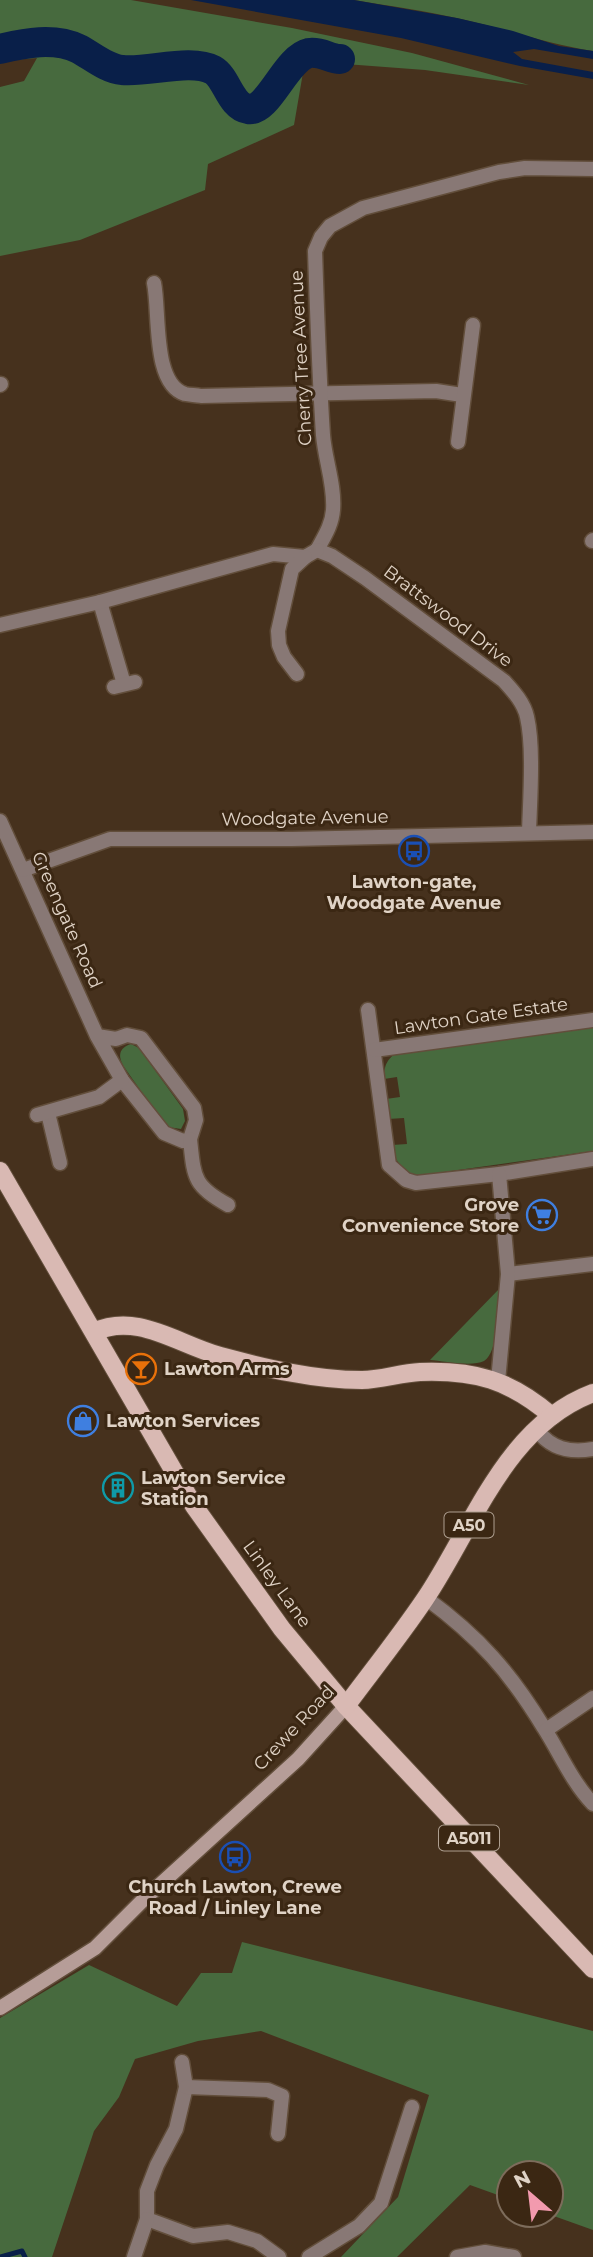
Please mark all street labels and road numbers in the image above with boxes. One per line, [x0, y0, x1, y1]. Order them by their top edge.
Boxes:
street label: Cherry Tree Avenue [285, 269, 317, 446]
street label: Brattswood Drive [379, 560, 517, 672]
street label: Woodgate Avenue [221, 806, 389, 830]
street label: Greengate Road [27, 848, 107, 992]
street label: Lawton Gate Estate [393, 993, 569, 1039]
road number: A50 [444, 1512, 494, 1538]
street label: Linley Lane [238, 1536, 316, 1632]
street label: Crewe Road [249, 1681, 339, 1775]
road number: A5011 [439, 1826, 499, 1850]

